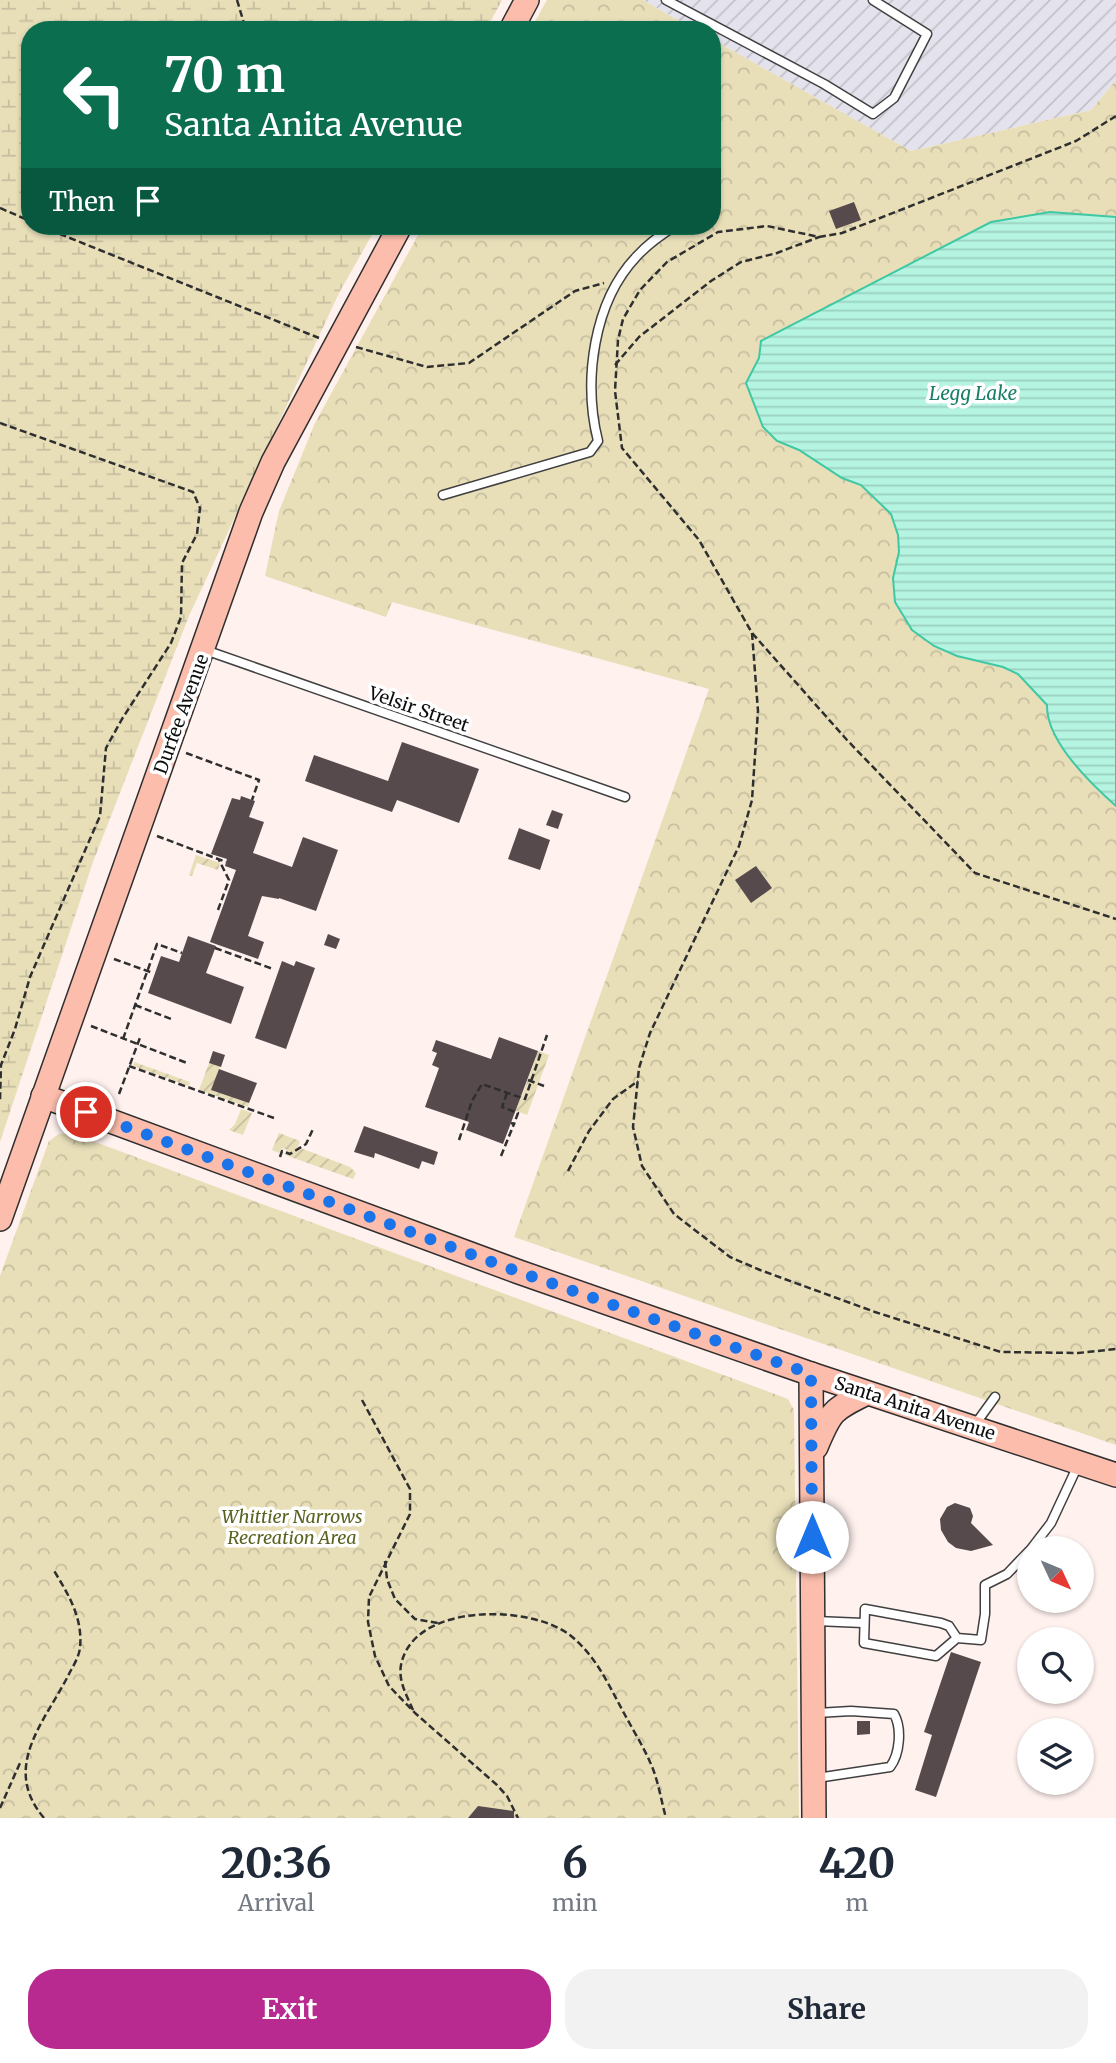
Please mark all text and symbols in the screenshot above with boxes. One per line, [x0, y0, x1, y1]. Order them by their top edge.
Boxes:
text: 70 m [164, 44, 285, 105]
icon: left [49, 49, 140, 140]
text: Santa Anita Avenue [164, 105, 462, 145]
icon: arrive [129, 182, 167, 220]
text: Then [49, 185, 115, 218]
water label: Legg Lake [929, 381, 1017, 405]
street label: Durfee Avenue [149, 651, 213, 777]
street label: Velsir Street [365, 681, 472, 737]
pin [56, 1082, 116, 1142]
icon: arrive [67, 1093, 105, 1131]
street label: Santa Anita Avenue [832, 1371, 998, 1445]
position arrow [775, 1500, 849, 1574]
park label: Whittier Narrows Recreation Area [222, 1505, 362, 1549]
north arrow [1017, 1536, 1094, 1614]
map controls [1017, 1536, 1094, 1795]
button: search [1017, 1627, 1094, 1704]
button: layers [1017, 1718, 1094, 1795]
text: 20:36 [221, 1837, 331, 1889]
text: 6 [562, 1837, 588, 1889]
text: 420 [818, 1837, 895, 1889]
text: Arrival [238, 1888, 314, 1917]
text: min [552, 1888, 598, 1917]
text: m [845, 1888, 868, 1917]
button: Exit [28, 1969, 551, 2049]
button: Share [565, 1969, 1088, 2049]

